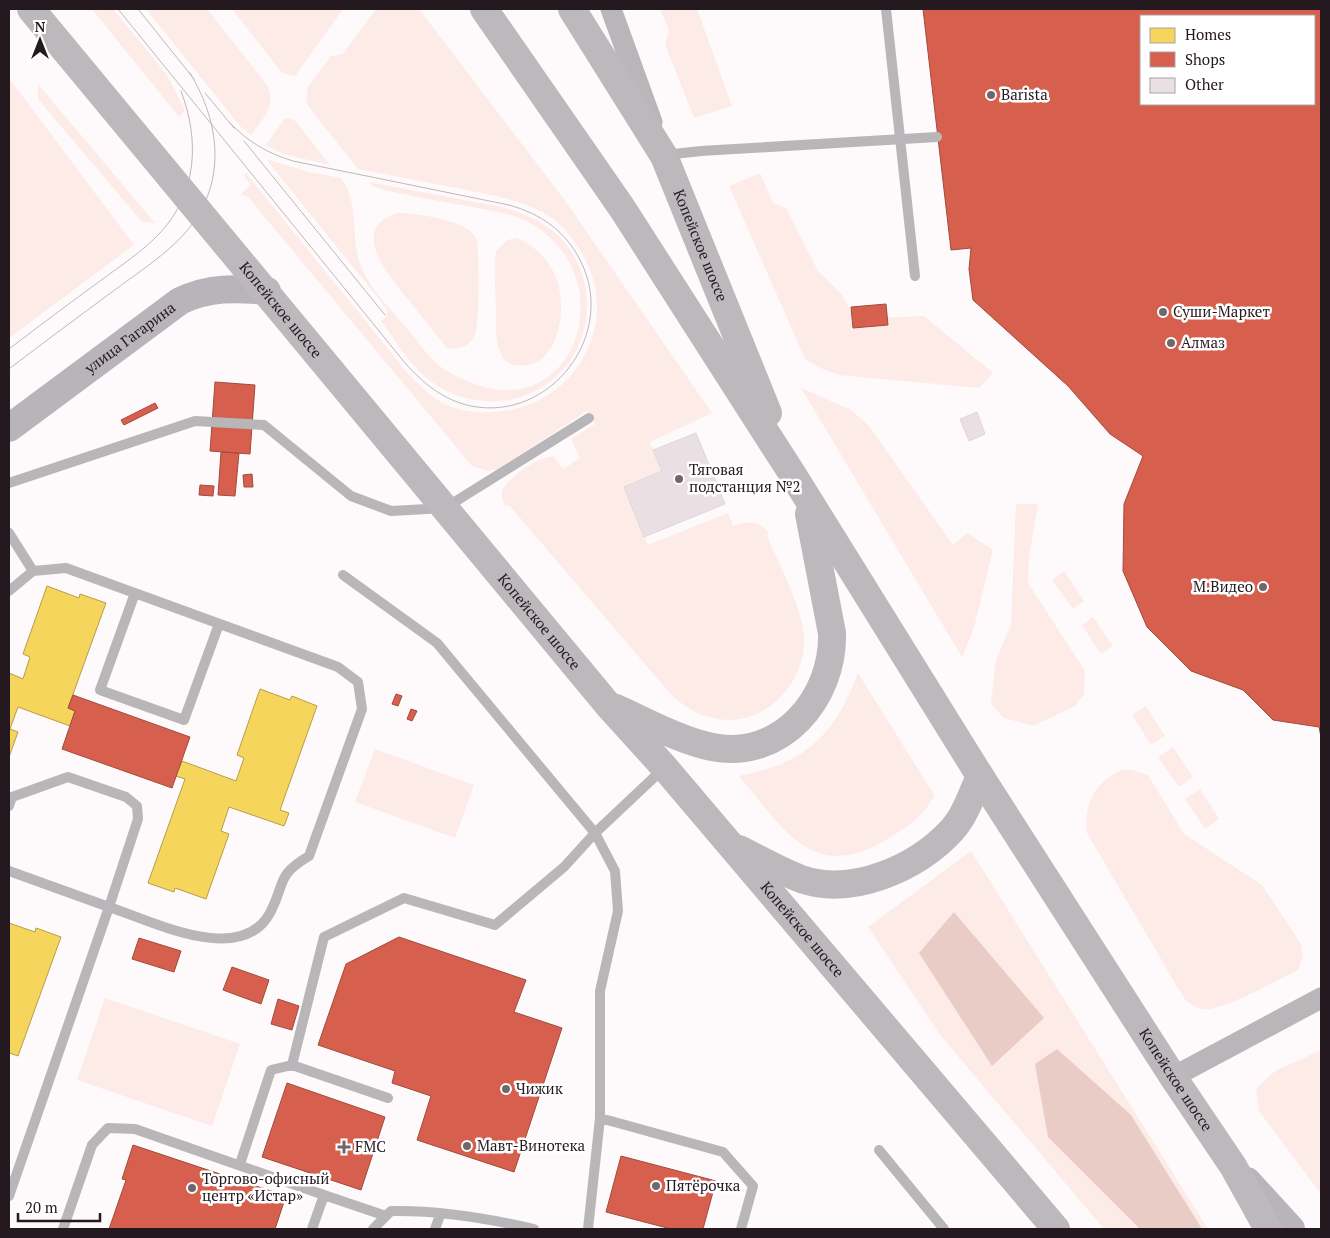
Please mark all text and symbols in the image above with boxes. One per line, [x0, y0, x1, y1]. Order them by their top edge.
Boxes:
north arrow [15, 15, 65, 65]
legend [1140, 15, 1315, 105]
text: N [35, 17, 46, 36]
text: Homes [1185, 24, 1231, 44]
text: Shops [1185, 49, 1225, 69]
text: Other [1185, 74, 1224, 94]
place label: Barista [1001, 84, 1048, 104]
marker: Barista [985, 89, 997, 101]
street label: Копейское шоссе [669, 186, 733, 304]
street label: Копейское шоссе [235, 257, 327, 362]
street label: улица Гагарина [79, 297, 179, 378]
place label: Суши-Маркет [1173, 301, 1270, 321]
marker: Суши-Маркет [1157, 306, 1169, 318]
place label: Алмаз [1181, 332, 1225, 352]
marker: Алмаз [1165, 337, 1177, 349]
place label: Тяговая подстанция №2 [689, 459, 801, 496]
marker: Тяговая подстанция №2 [673, 473, 685, 485]
street label: Копейское шоссе [494, 569, 586, 674]
place label: М.Видео [1193, 576, 1253, 596]
marker: М.Видео [1257, 581, 1269, 593]
street label: Копейское шоссе [757, 877, 849, 981]
street label: Копейское шоссе [1135, 1024, 1218, 1135]
place label: Чижик [516, 1078, 564, 1098]
marker: Чижик [500, 1083, 512, 1095]
place label: Мавт-Винотека [477, 1135, 586, 1155]
place label: FMC [355, 1136, 386, 1156]
marker: FMC [337, 1140, 351, 1154]
marker: Мавт-Винотека [461, 1140, 473, 1152]
place label: Торгово-офисный центр «Истар» [202, 1168, 329, 1205]
place label: Пятёрочка [666, 1175, 741, 1195]
marker: Пятёрочка [650, 1180, 662, 1192]
marker: Торгово-офисный центр «Истар» [186, 1182, 198, 1194]
scale bar [18, 1190, 100, 1222]
text: 20 m [25, 1197, 58, 1217]

